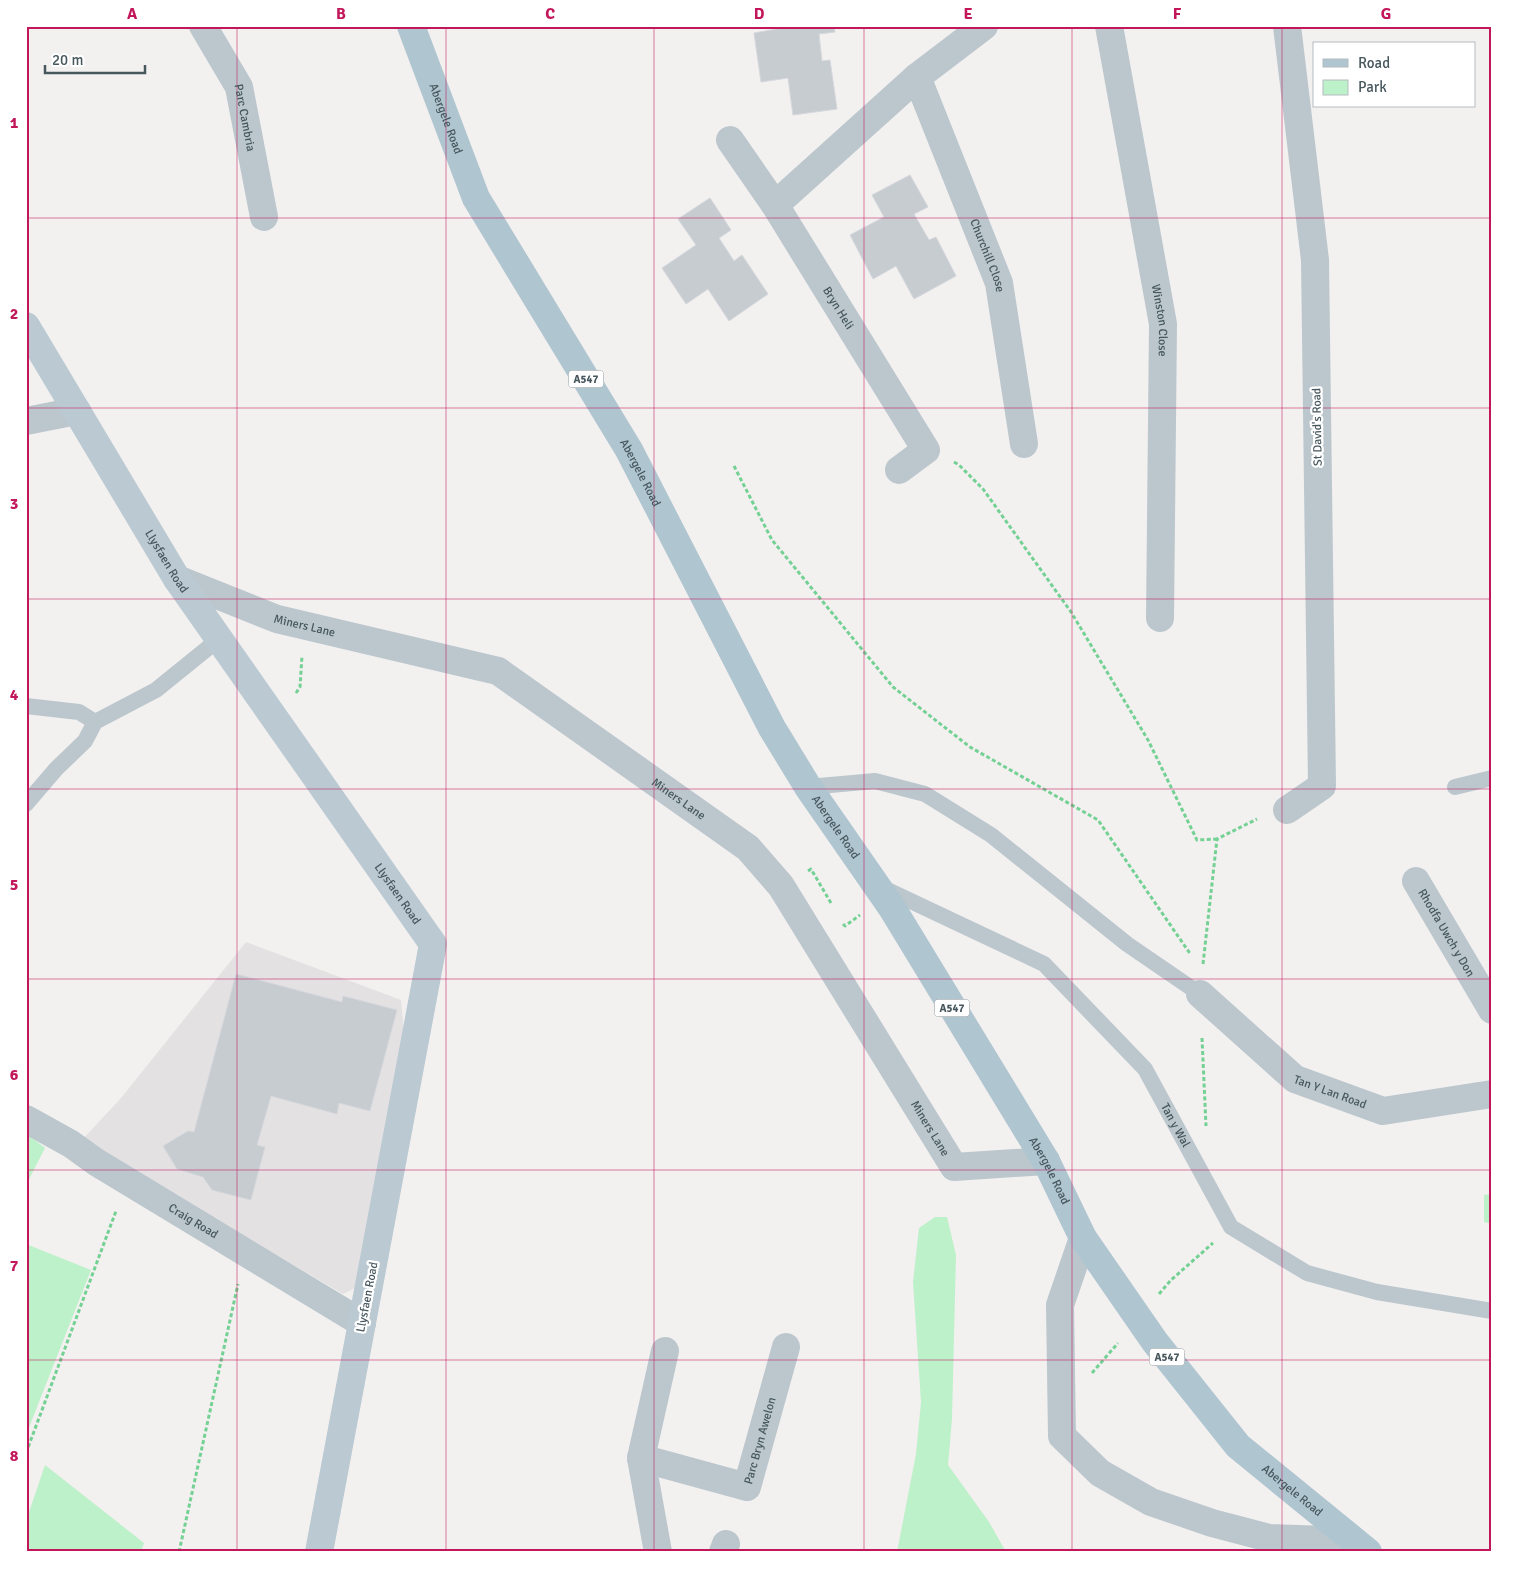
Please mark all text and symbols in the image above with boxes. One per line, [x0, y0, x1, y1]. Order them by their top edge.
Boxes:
text: A [127, 4, 138, 24]
text: B [336, 4, 346, 24]
text: C [545, 4, 555, 24]
text: D [754, 4, 765, 24]
text: E [963, 4, 973, 24]
text: F [1173, 4, 1182, 24]
text: G [1381, 4, 1391, 24]
scale bar [45, 42, 145, 74]
legend [1313, 42, 1476, 108]
text: 20 m [52, 51, 83, 69]
text: Road [1358, 54, 1390, 72]
text: Park [1358, 78, 1387, 96]
street label: Abergele Road [425, 81, 466, 156]
street label: Parc Cambria [231, 83, 258, 153]
text: 1 [10, 113, 19, 133]
street label: Churchill Close [966, 217, 1007, 293]
street label: Winston Close [1148, 283, 1170, 357]
street label: Bryn Heli [819, 284, 857, 332]
text: 2 [10, 304, 18, 324]
road number: A547 [568, 370, 604, 388]
street label: St David's Road [1309, 388, 1326, 466]
street label: Abergele Road [616, 436, 664, 509]
text: 3 [10, 494, 18, 514]
street label: Llysfaen Road [141, 527, 191, 596]
street label: Miners Lane [272, 611, 337, 640]
text: 4 [10, 685, 19, 705]
street label: Miners Lane [648, 775, 708, 823]
street label: Abergele Road [808, 792, 863, 862]
street label: Llysfaen Road [371, 860, 424, 928]
text: 5 [10, 875, 18, 895]
street label: Rhodfa Uwch y Don [1414, 886, 1478, 980]
road number: A547 [934, 1000, 970, 1016]
text: 6 [10, 1065, 19, 1085]
street label: Tan Y Lan Road [1292, 1072, 1368, 1112]
street label: Miners Lane [907, 1098, 953, 1159]
street label: Tan y Wal [1157, 1101, 1193, 1151]
street label: Abergele Road [1025, 1134, 1073, 1207]
street label: Craig Road [165, 1200, 221, 1242]
text: 7 [10, 1256, 19, 1276]
street label: Llysfaen Road [353, 1261, 382, 1334]
road number: A547 [1150, 1348, 1184, 1365]
street label: Parc Bryn Awelon [741, 1396, 780, 1486]
text: 8 [10, 1446, 19, 1466]
street label: Abergele Road [1259, 1461, 1326, 1520]

